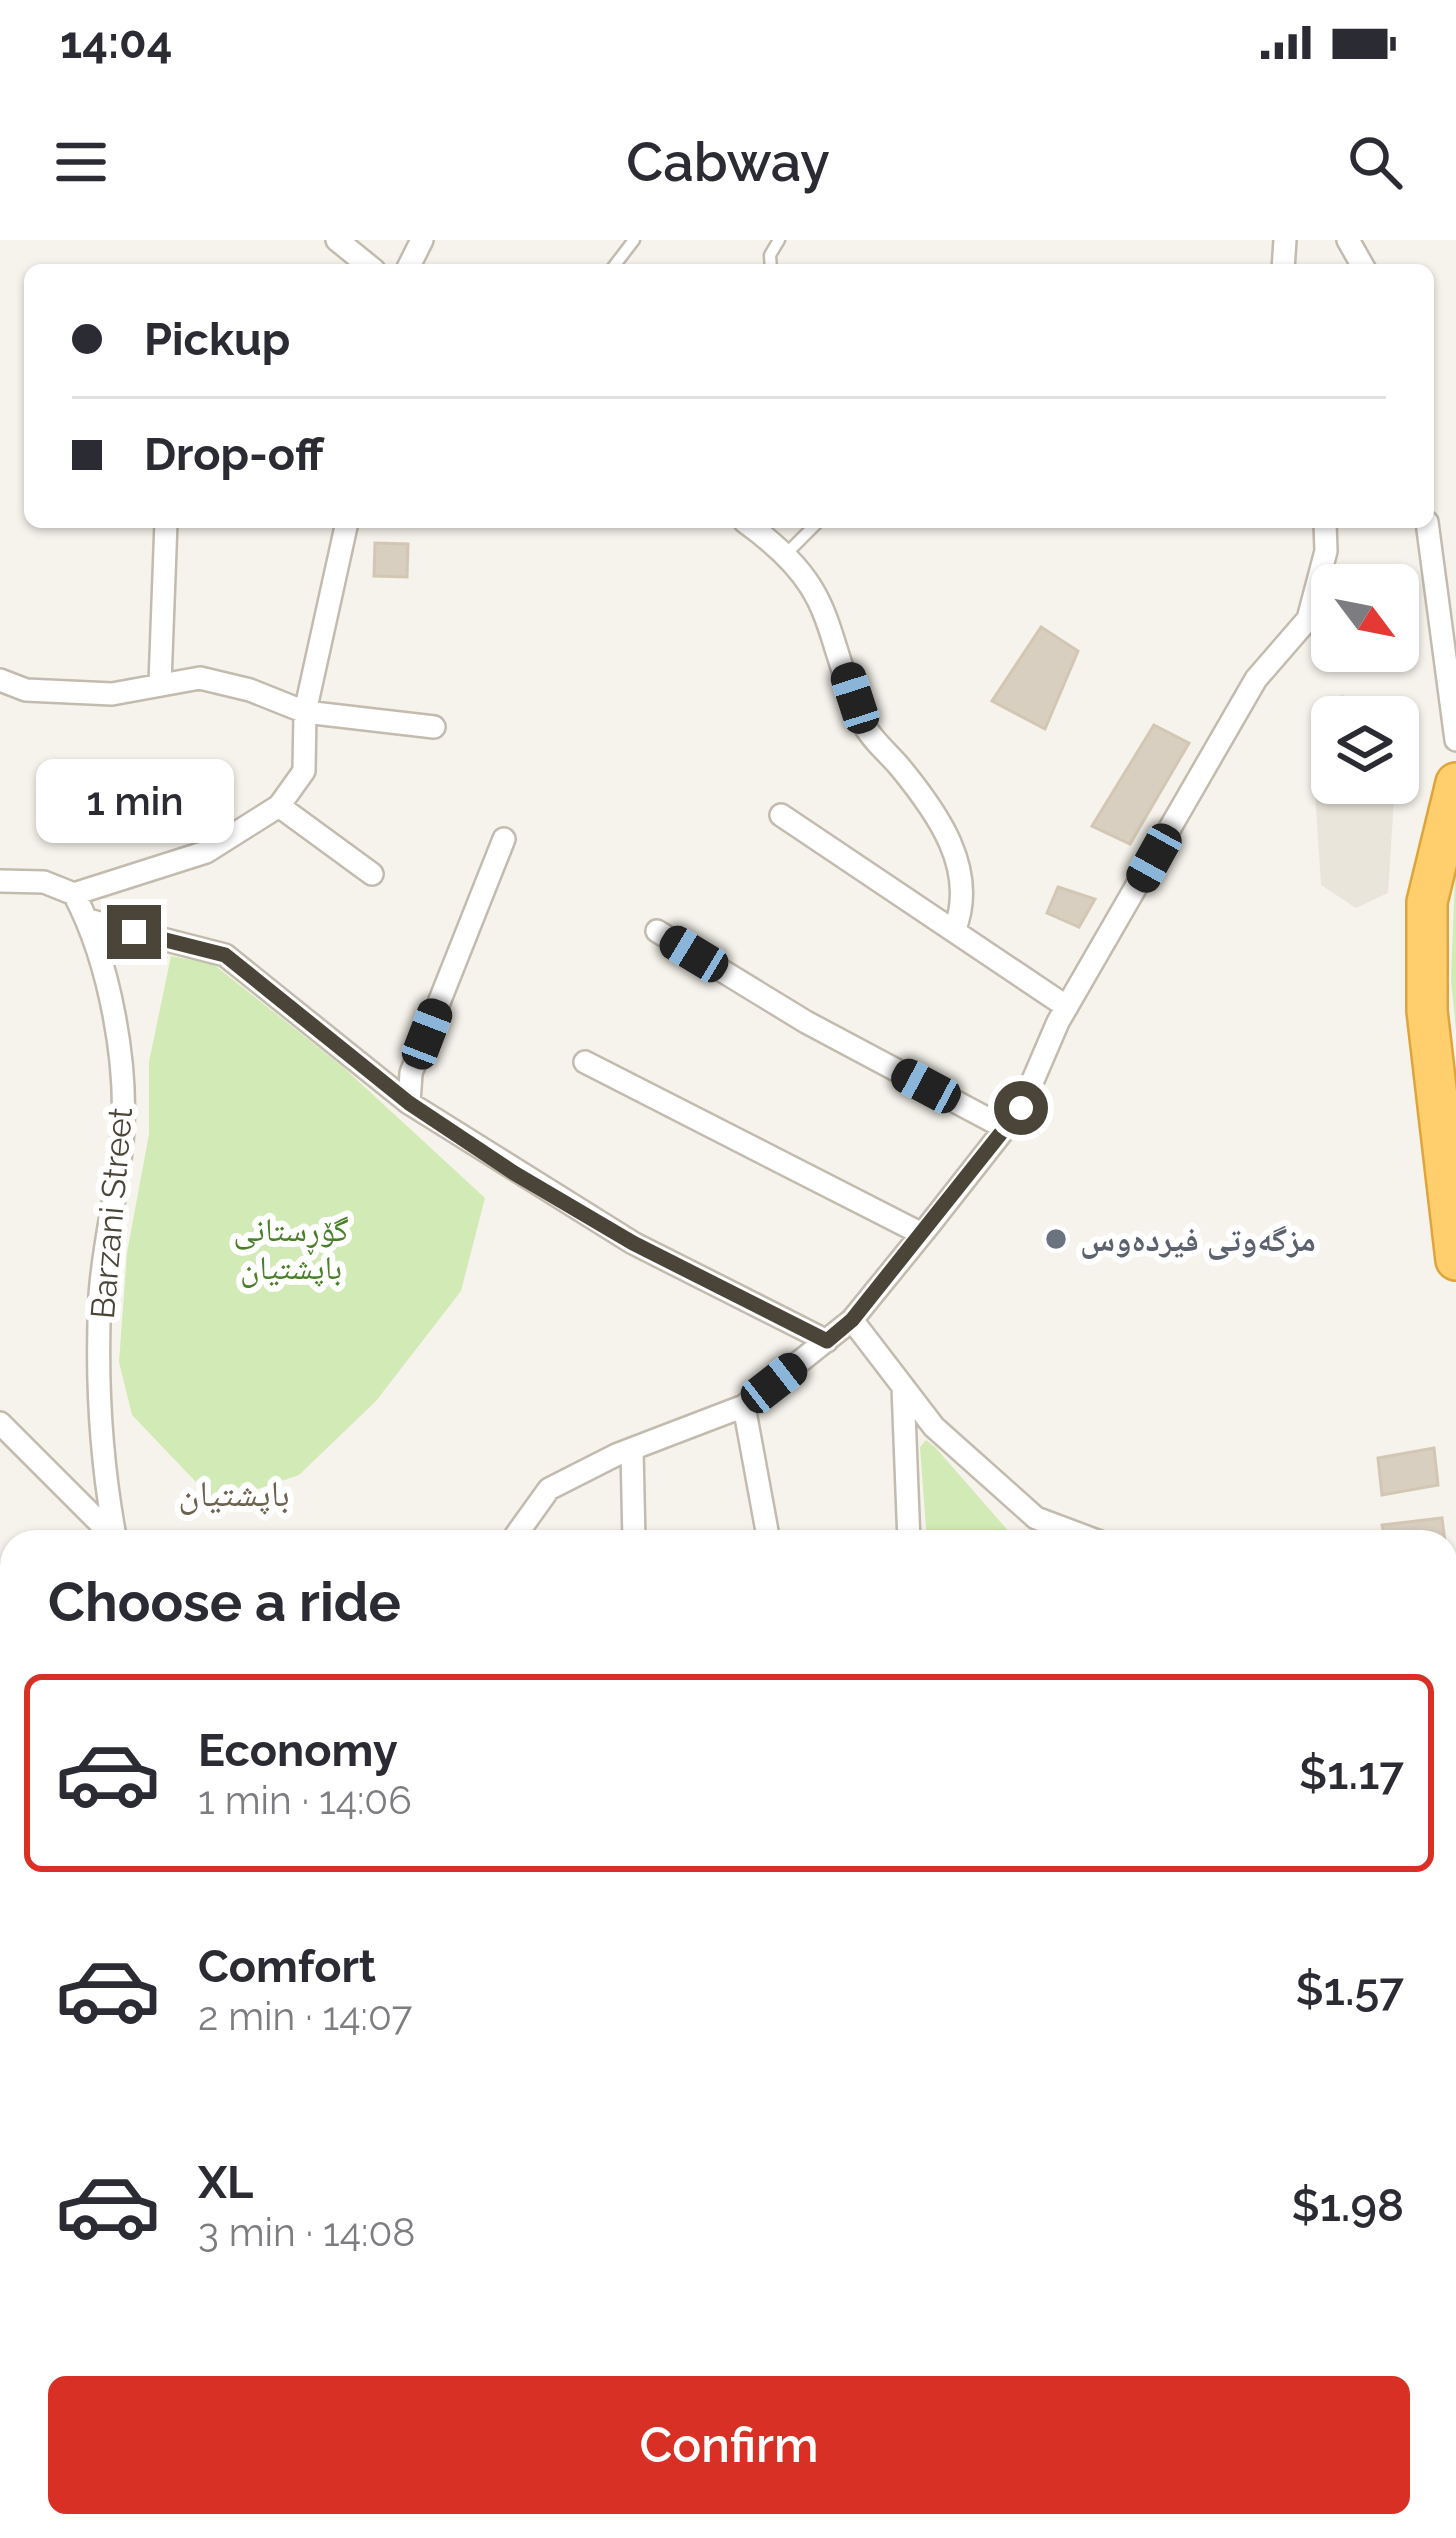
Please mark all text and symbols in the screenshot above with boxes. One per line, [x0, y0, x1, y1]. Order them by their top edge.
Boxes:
text: 14:04 [60, 16, 172, 69]
icon: menu [48, 129, 114, 195]
icon: search [1342, 129, 1408, 195]
text: Cabway [626, 130, 830, 194]
text: Pickup [144, 313, 290, 366]
text: Drop-off [144, 428, 324, 481]
north arrow [1311, 564, 1419, 672]
map controls [1311, 564, 1419, 804]
car [827, 658, 883, 738]
button: layers [1311, 696, 1419, 804]
callout: 1 min [35, 758, 233, 842]
text: 1 min [87, 778, 183, 824]
car [1121, 818, 1187, 898]
route end [107, 905, 161, 959]
car [654, 920, 734, 988]
car [397, 994, 457, 1074]
car [886, 1053, 966, 1119]
route start [994, 1081, 1048, 1135]
street label: Barzani Street [83, 1106, 140, 1320]
park label: گۆڕستانی باپشتیان [233, 1210, 349, 1288]
place label: مزگەوتی فیردەوس [1080, 1220, 1316, 1260]
marker: مزگەوتی فیردەوس [1043, 1226, 1069, 1252]
car [735, 1347, 813, 1419]
district label: باپشتیان [178, 1472, 290, 1515]
text: Choose a ride [48, 1570, 401, 1634]
icon: car [54, 1719, 162, 1827]
text: Economy [198, 1724, 398, 1777]
text: $1.17 [1299, 1747, 1404, 1800]
text: 1 min · 14:06 [198, 1777, 412, 1823]
icon: car [54, 1935, 162, 2043]
text: Comfort [198, 1940, 376, 1993]
text: $1.57 [1296, 1963, 1404, 2016]
text: 2 min · 14:07 [198, 1993, 412, 2039]
icon: car [54, 2151, 162, 2259]
text: XL [198, 2156, 253, 2209]
text: $1.98 [1291, 2179, 1404, 2232]
text: 3 min · 14:08 [198, 2209, 415, 2255]
button: Confirm [48, 2376, 1410, 2514]

